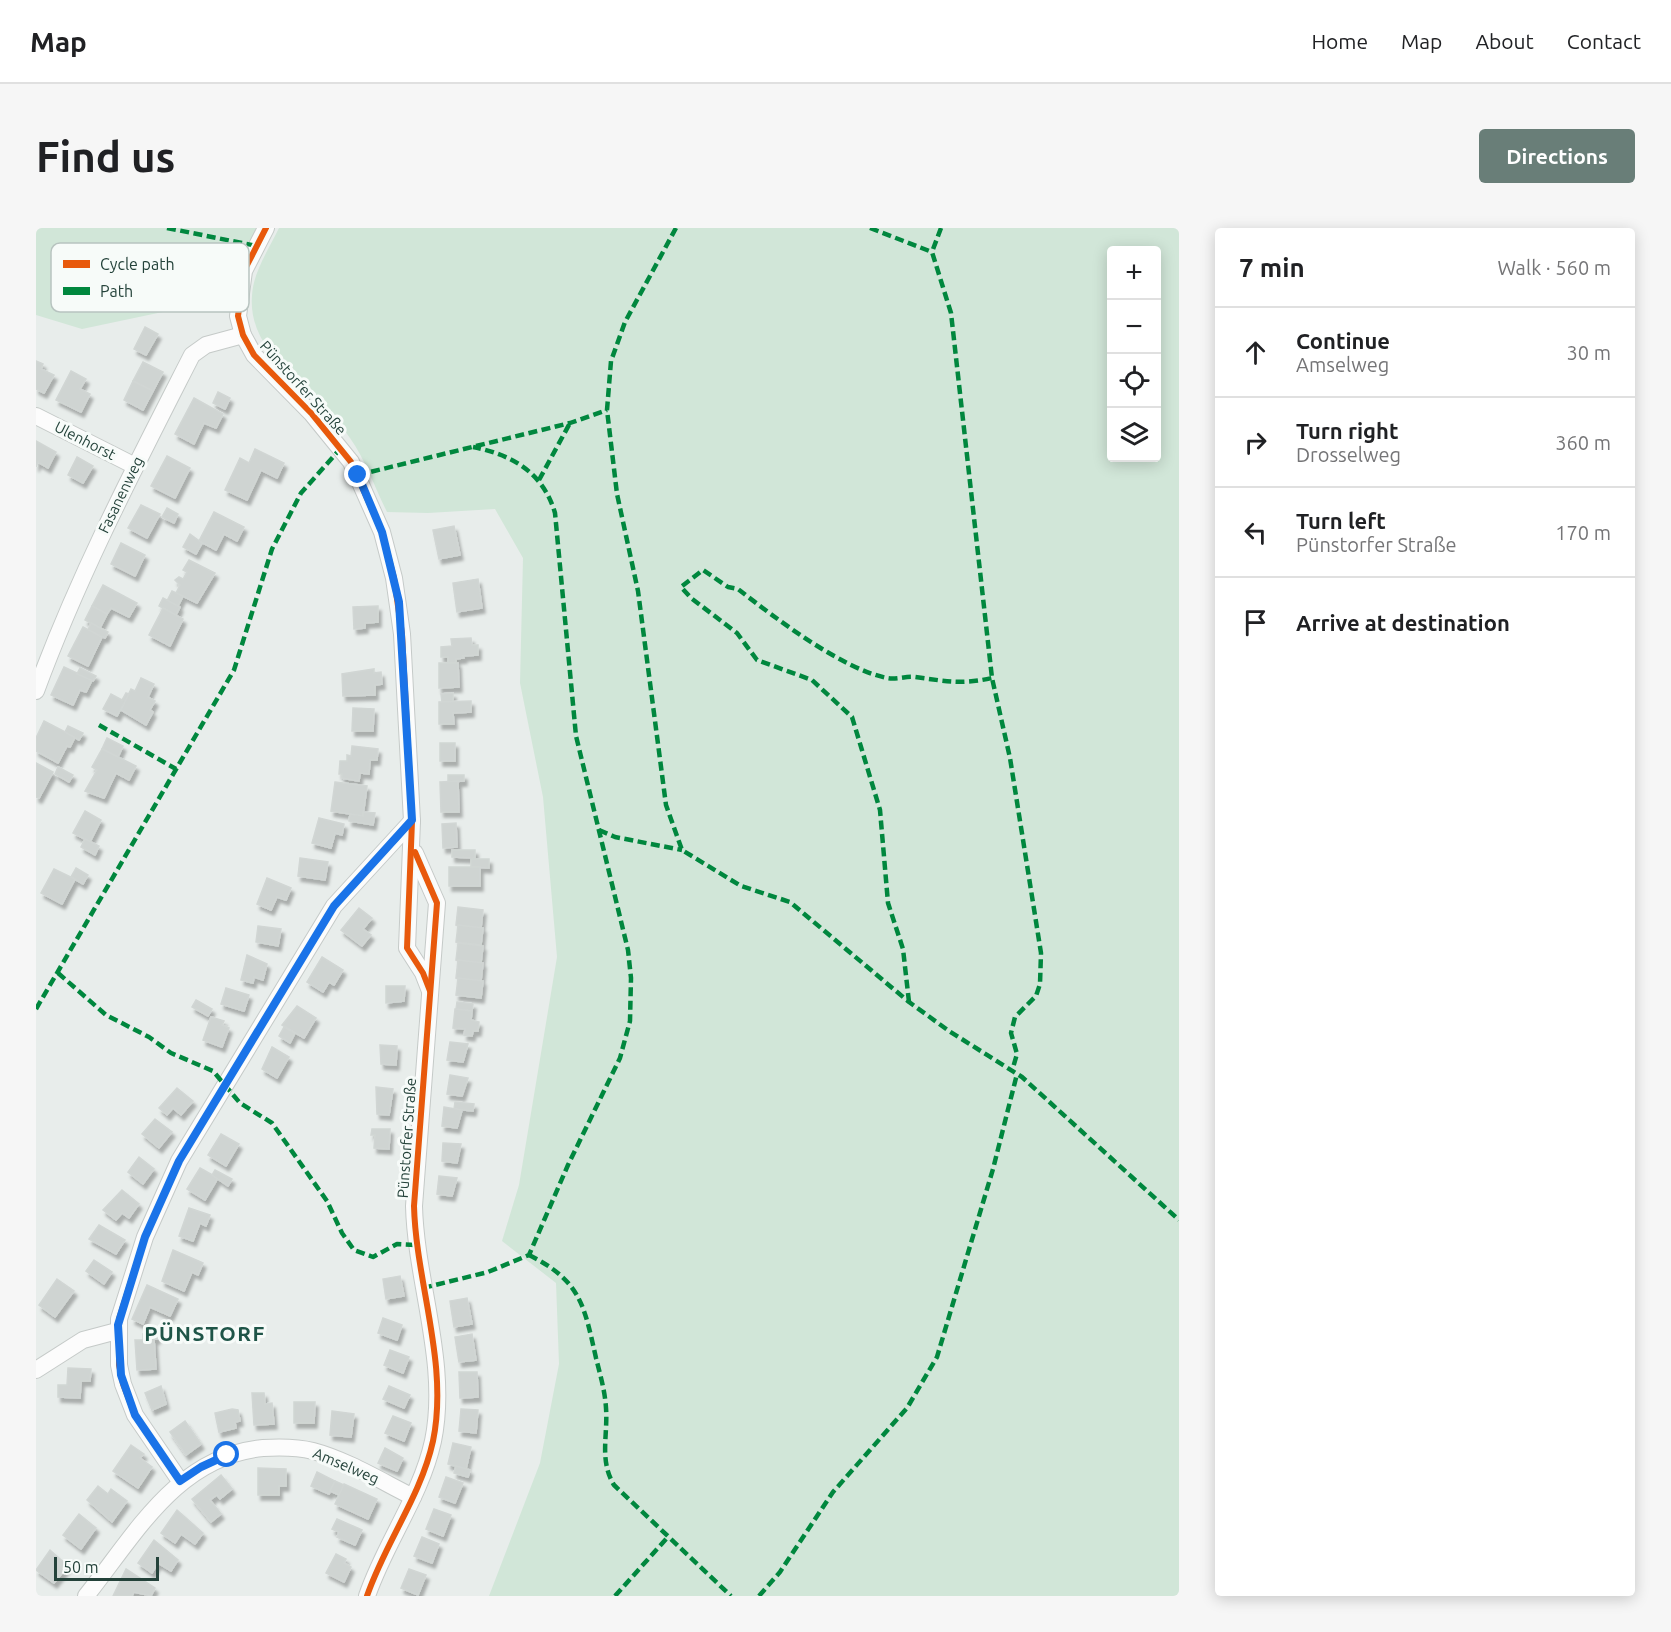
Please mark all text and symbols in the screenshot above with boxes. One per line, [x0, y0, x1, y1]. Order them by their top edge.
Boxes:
text: Map [30, 26, 87, 57]
text: Home [1311, 29, 1368, 53]
text: Map [1401, 29, 1442, 53]
text: About [1475, 29, 1534, 53]
text: Contact [1567, 29, 1641, 53]
button: Directions [1479, 129, 1635, 183]
text: Find us [36, 133, 175, 180]
legend [51, 243, 249, 312]
map controls [1107, 246, 1161, 462]
button: + [1107, 246, 1161, 300]
text: 7 min [1239, 253, 1305, 282]
text: Cycle path [100, 255, 175, 273]
text: Walk · 560 m [1498, 256, 1611, 279]
text: Path [100, 282, 133, 300]
button: − [1107, 300, 1161, 354]
text: Continue [1296, 328, 1390, 353]
icon: ahead [1239, 336, 1272, 369]
street label: Pünstorfer Straße [257, 337, 350, 438]
text: 30 m [1567, 341, 1611, 364]
text: Amselweg [1296, 353, 1389, 376]
button: locate [1107, 354, 1161, 408]
button: layers [1107, 408, 1161, 462]
street label: Ulenhorst [52, 418, 119, 463]
text: Turn right [1296, 418, 1398, 443]
icon: right [1239, 426, 1272, 459]
text: 360 m [1555, 431, 1611, 454]
text: Drosselweg [1296, 443, 1401, 466]
street label: Fasanenweg [95, 454, 146, 536]
route end [344, 461, 370, 487]
text: Turn left [1296, 508, 1386, 533]
icon: left [1239, 516, 1272, 549]
text: 170 m [1555, 521, 1611, 544]
text: Pünstorfer Straße [1296, 533, 1457, 556]
icon: arrive [1239, 606, 1272, 639]
text: Arrive at destination [1296, 610, 1510, 635]
street label: Pünstorfer Straße [394, 1077, 419, 1199]
district label: PÜNSTORF [144, 1321, 266, 1345]
route start [213, 1441, 239, 1467]
street label: Amselweg [311, 1444, 382, 1487]
scale bar [54, 1554, 159, 1582]
text: 50 m [63, 1558, 99, 1576]

